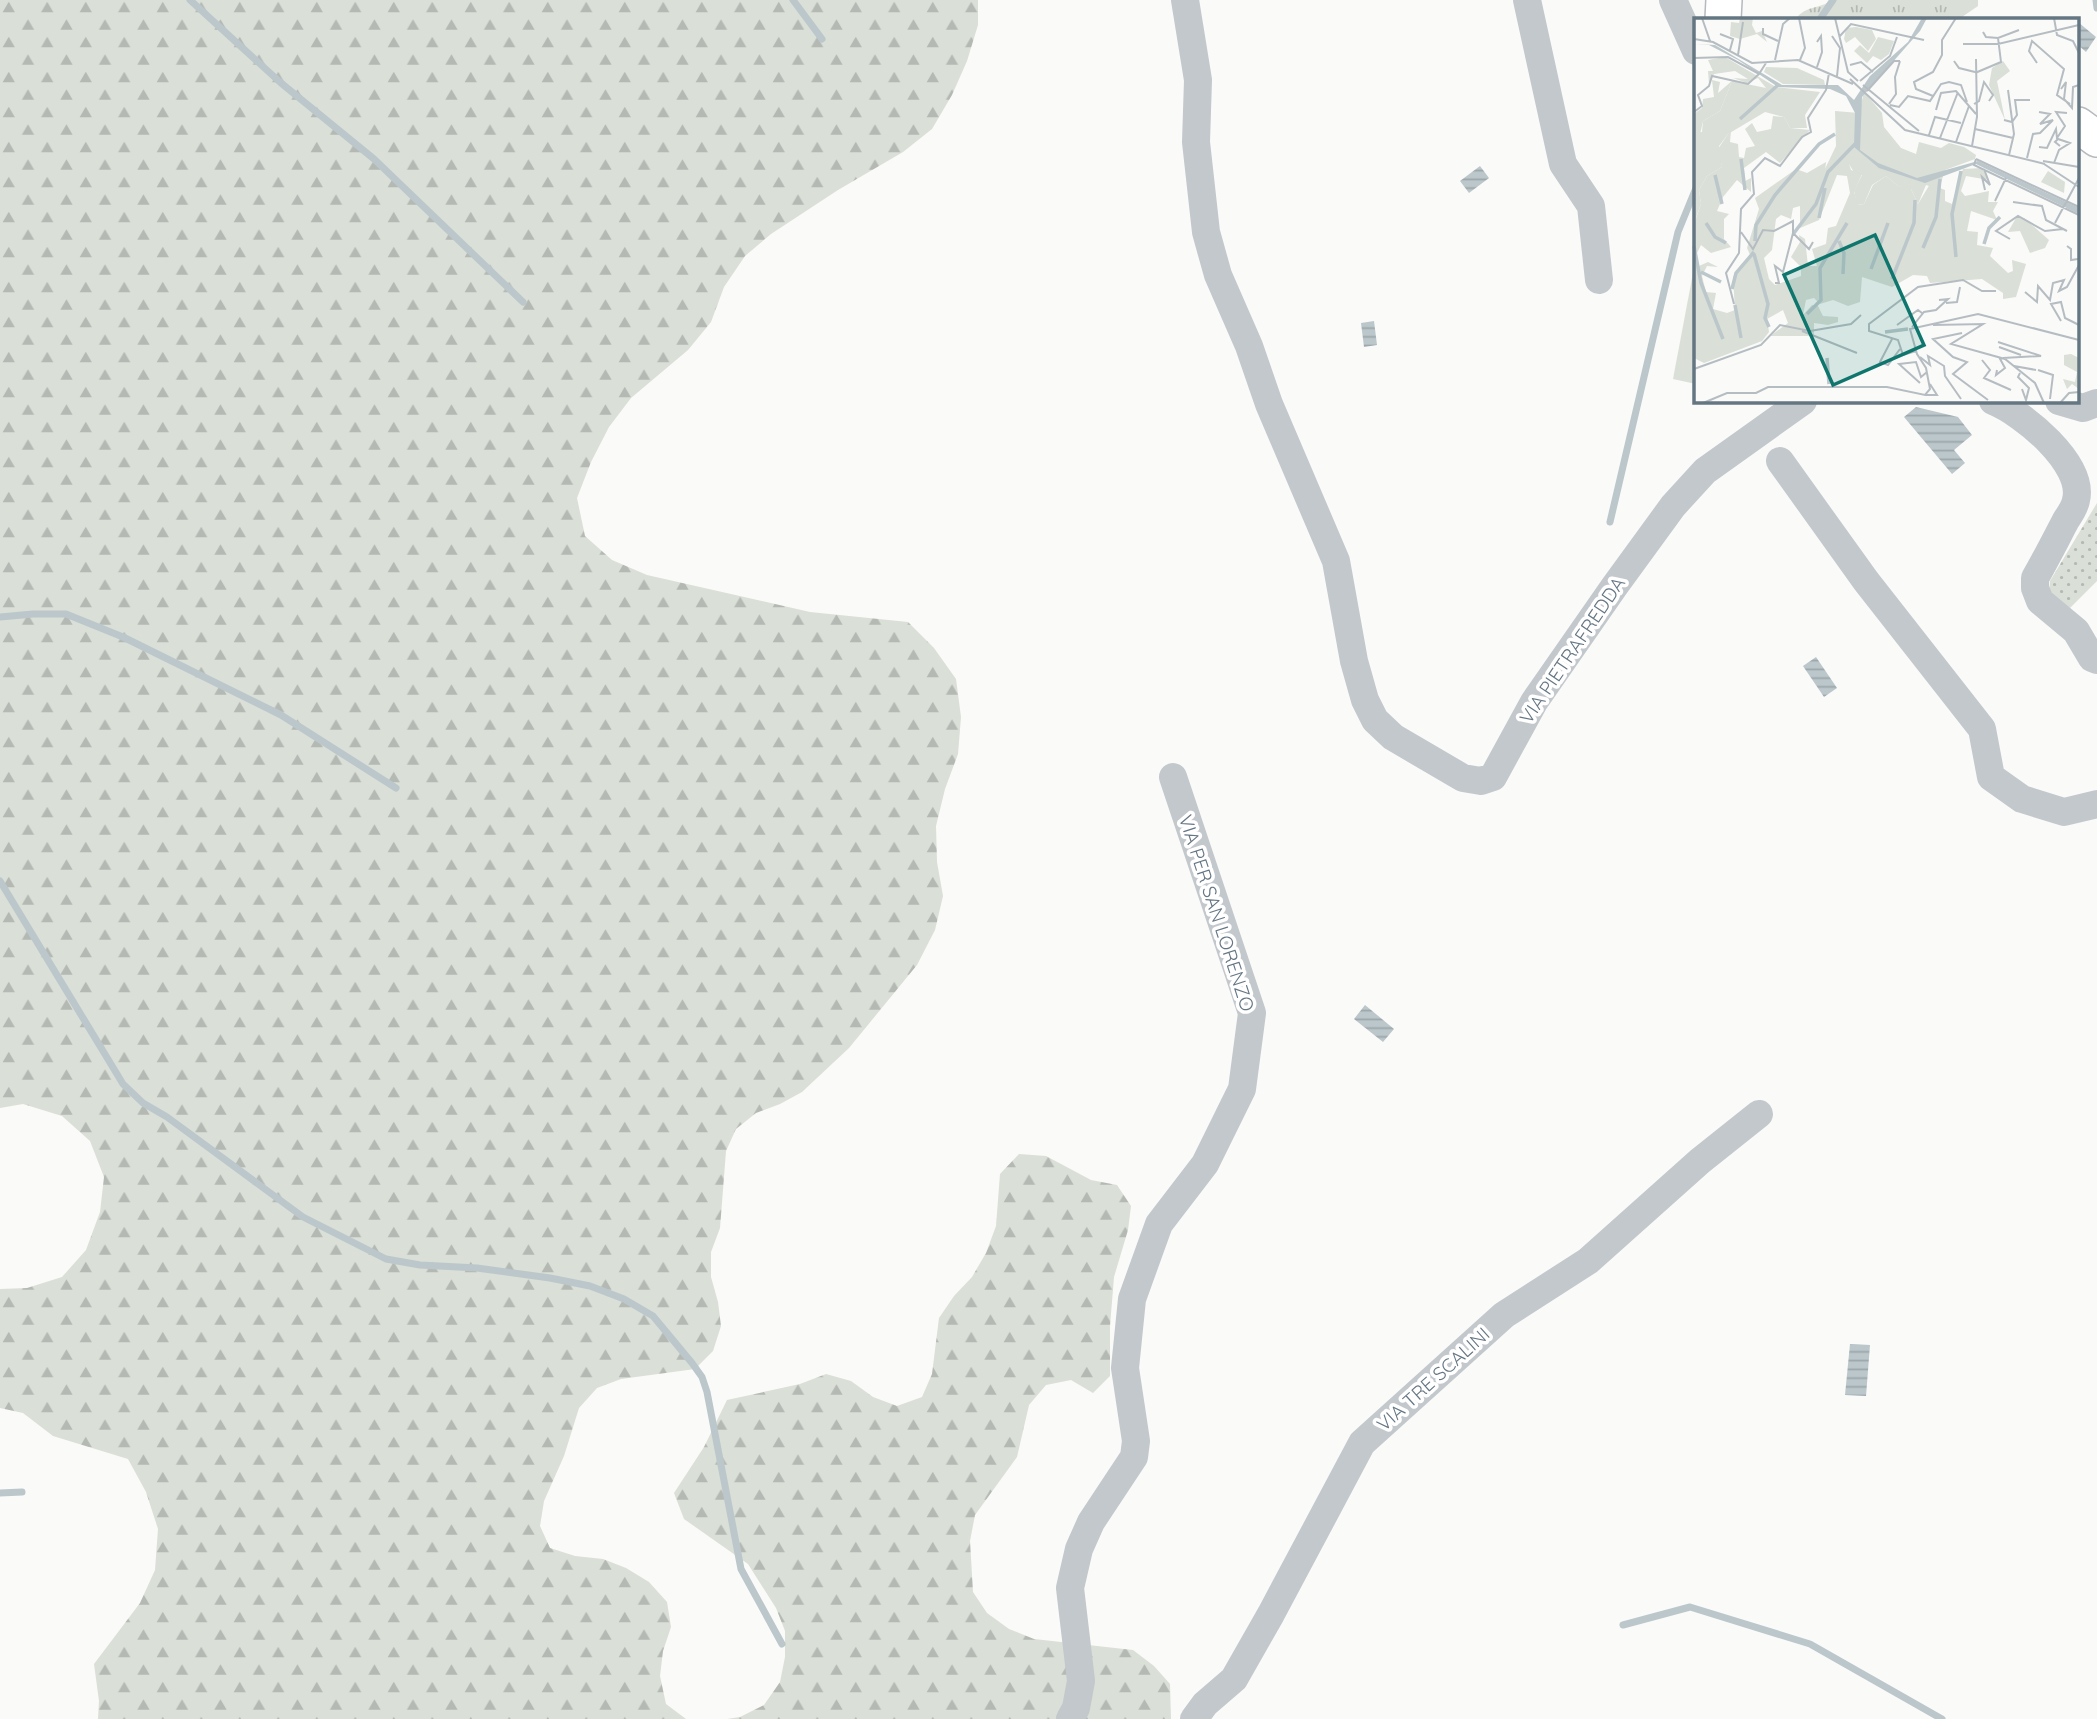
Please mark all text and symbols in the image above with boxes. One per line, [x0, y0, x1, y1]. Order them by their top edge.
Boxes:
inset map [1694, 18, 2080, 402]
street label: VIA PIETRAFREDDA [1514, 572, 1630, 728]
street label: VIA PER SAN LORENZO [1174, 812, 1260, 1014]
street label: VIA TRE SCALINI [1372, 1322, 1494, 1436]

